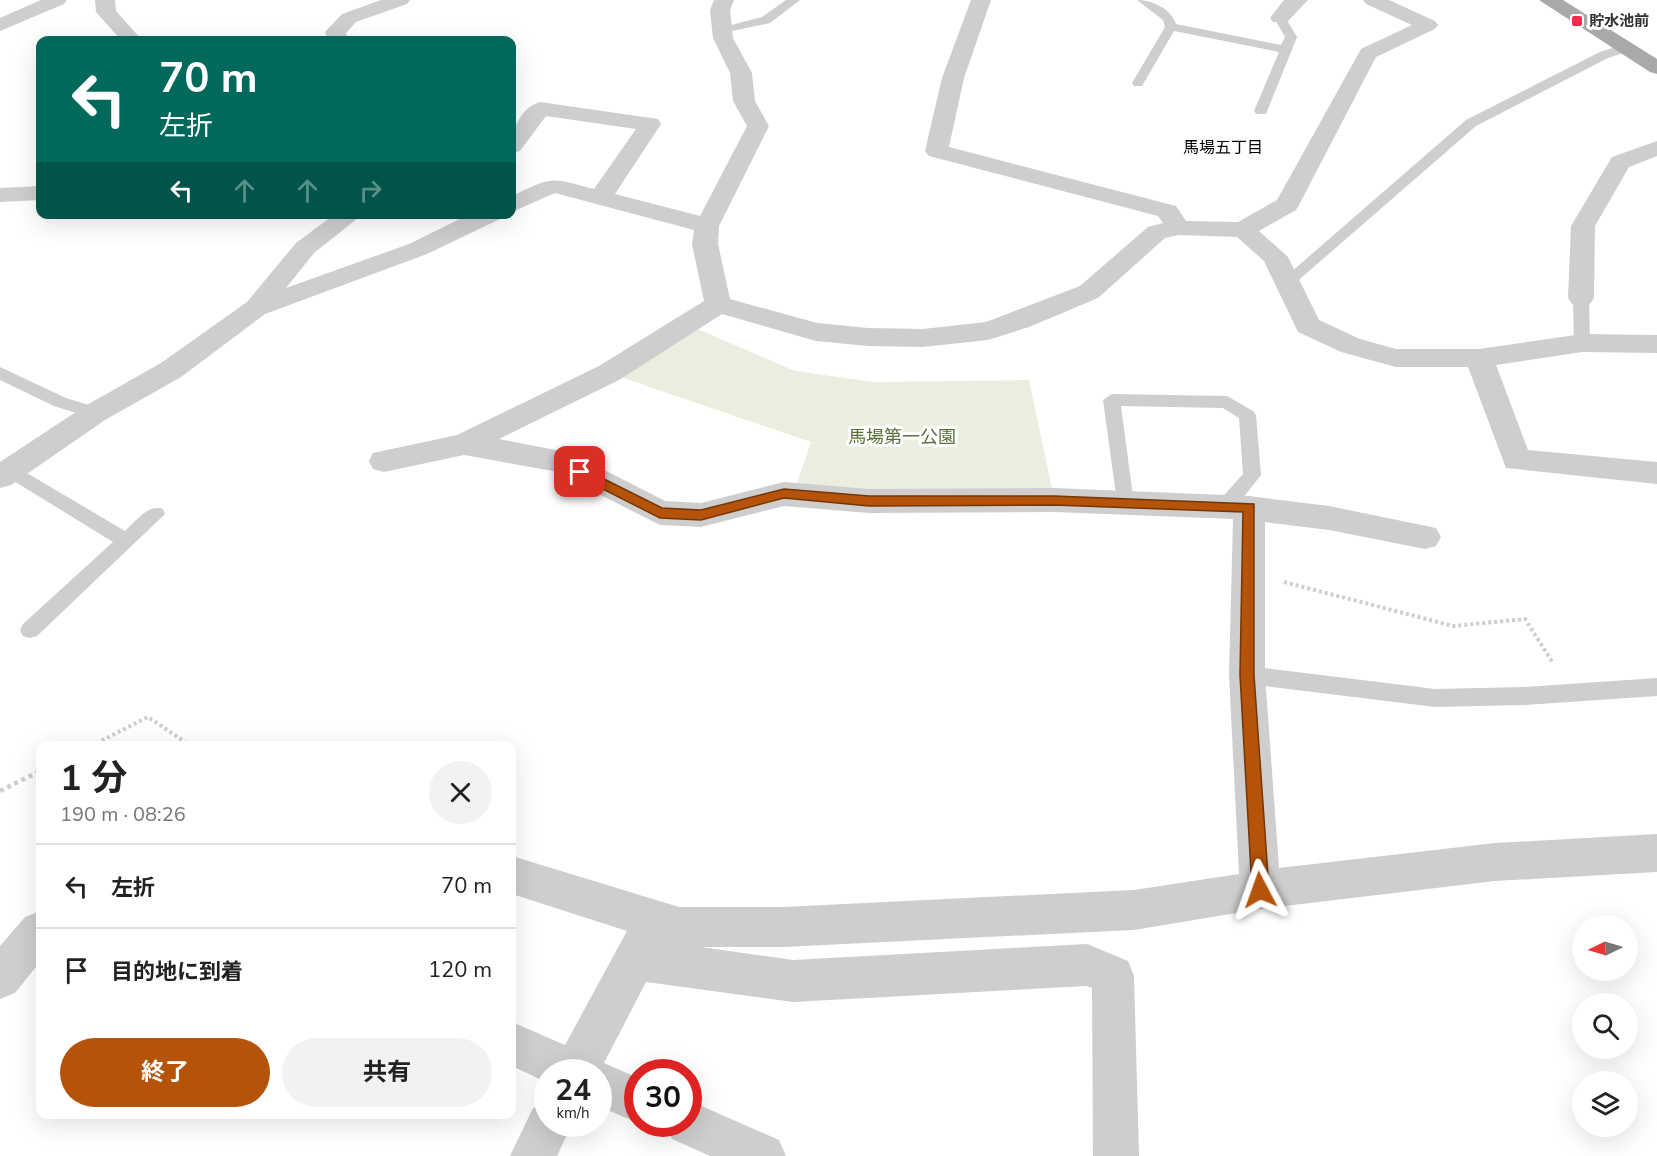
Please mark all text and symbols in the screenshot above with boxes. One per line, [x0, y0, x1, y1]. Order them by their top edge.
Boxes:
place label: 貯水池前 [1589, 11, 1649, 31]
marker: 貯水池前 [1570, 14, 1584, 28]
text: 70 m [159, 50, 258, 107]
icon: left [60, 60, 138, 138]
text: 左折 [159, 108, 213, 145]
district label: 馬場五丁目 [1183, 137, 1263, 159]
icon: left [165, 174, 198, 207]
icon: ahead [228, 174, 261, 207]
icon: ahead [291, 174, 324, 207]
icon: right [354, 174, 387, 207]
park label: 馬場第一公園 [848, 425, 956, 449]
pin [554, 446, 605, 497]
icon: arrive [563, 455, 596, 488]
text: 1 分 [60, 754, 127, 803]
button: close [429, 761, 492, 824]
text: 190 m · 08:26 [60, 801, 186, 828]
position arrow [1228, 858, 1292, 922]
icon: left [60, 870, 93, 903]
text: 70 m [441, 871, 492, 901]
text: 左折 [111, 873, 155, 903]
north arrow [1572, 915, 1638, 981]
map controls [1572, 915, 1638, 1137]
icon: arrive [60, 954, 93, 987]
text: 120 m [428, 955, 492, 985]
text: 目的地に到着 [111, 957, 243, 987]
button: search [1572, 993, 1638, 1059]
button: 終了 [60, 1038, 270, 1107]
button: 共有 [282, 1038, 492, 1107]
speed limit sign: 30 [624, 1059, 702, 1137]
text: 24 [555, 1070, 591, 1111]
button: layers [1572, 1071, 1638, 1137]
text: km/h [556, 1103, 590, 1123]

